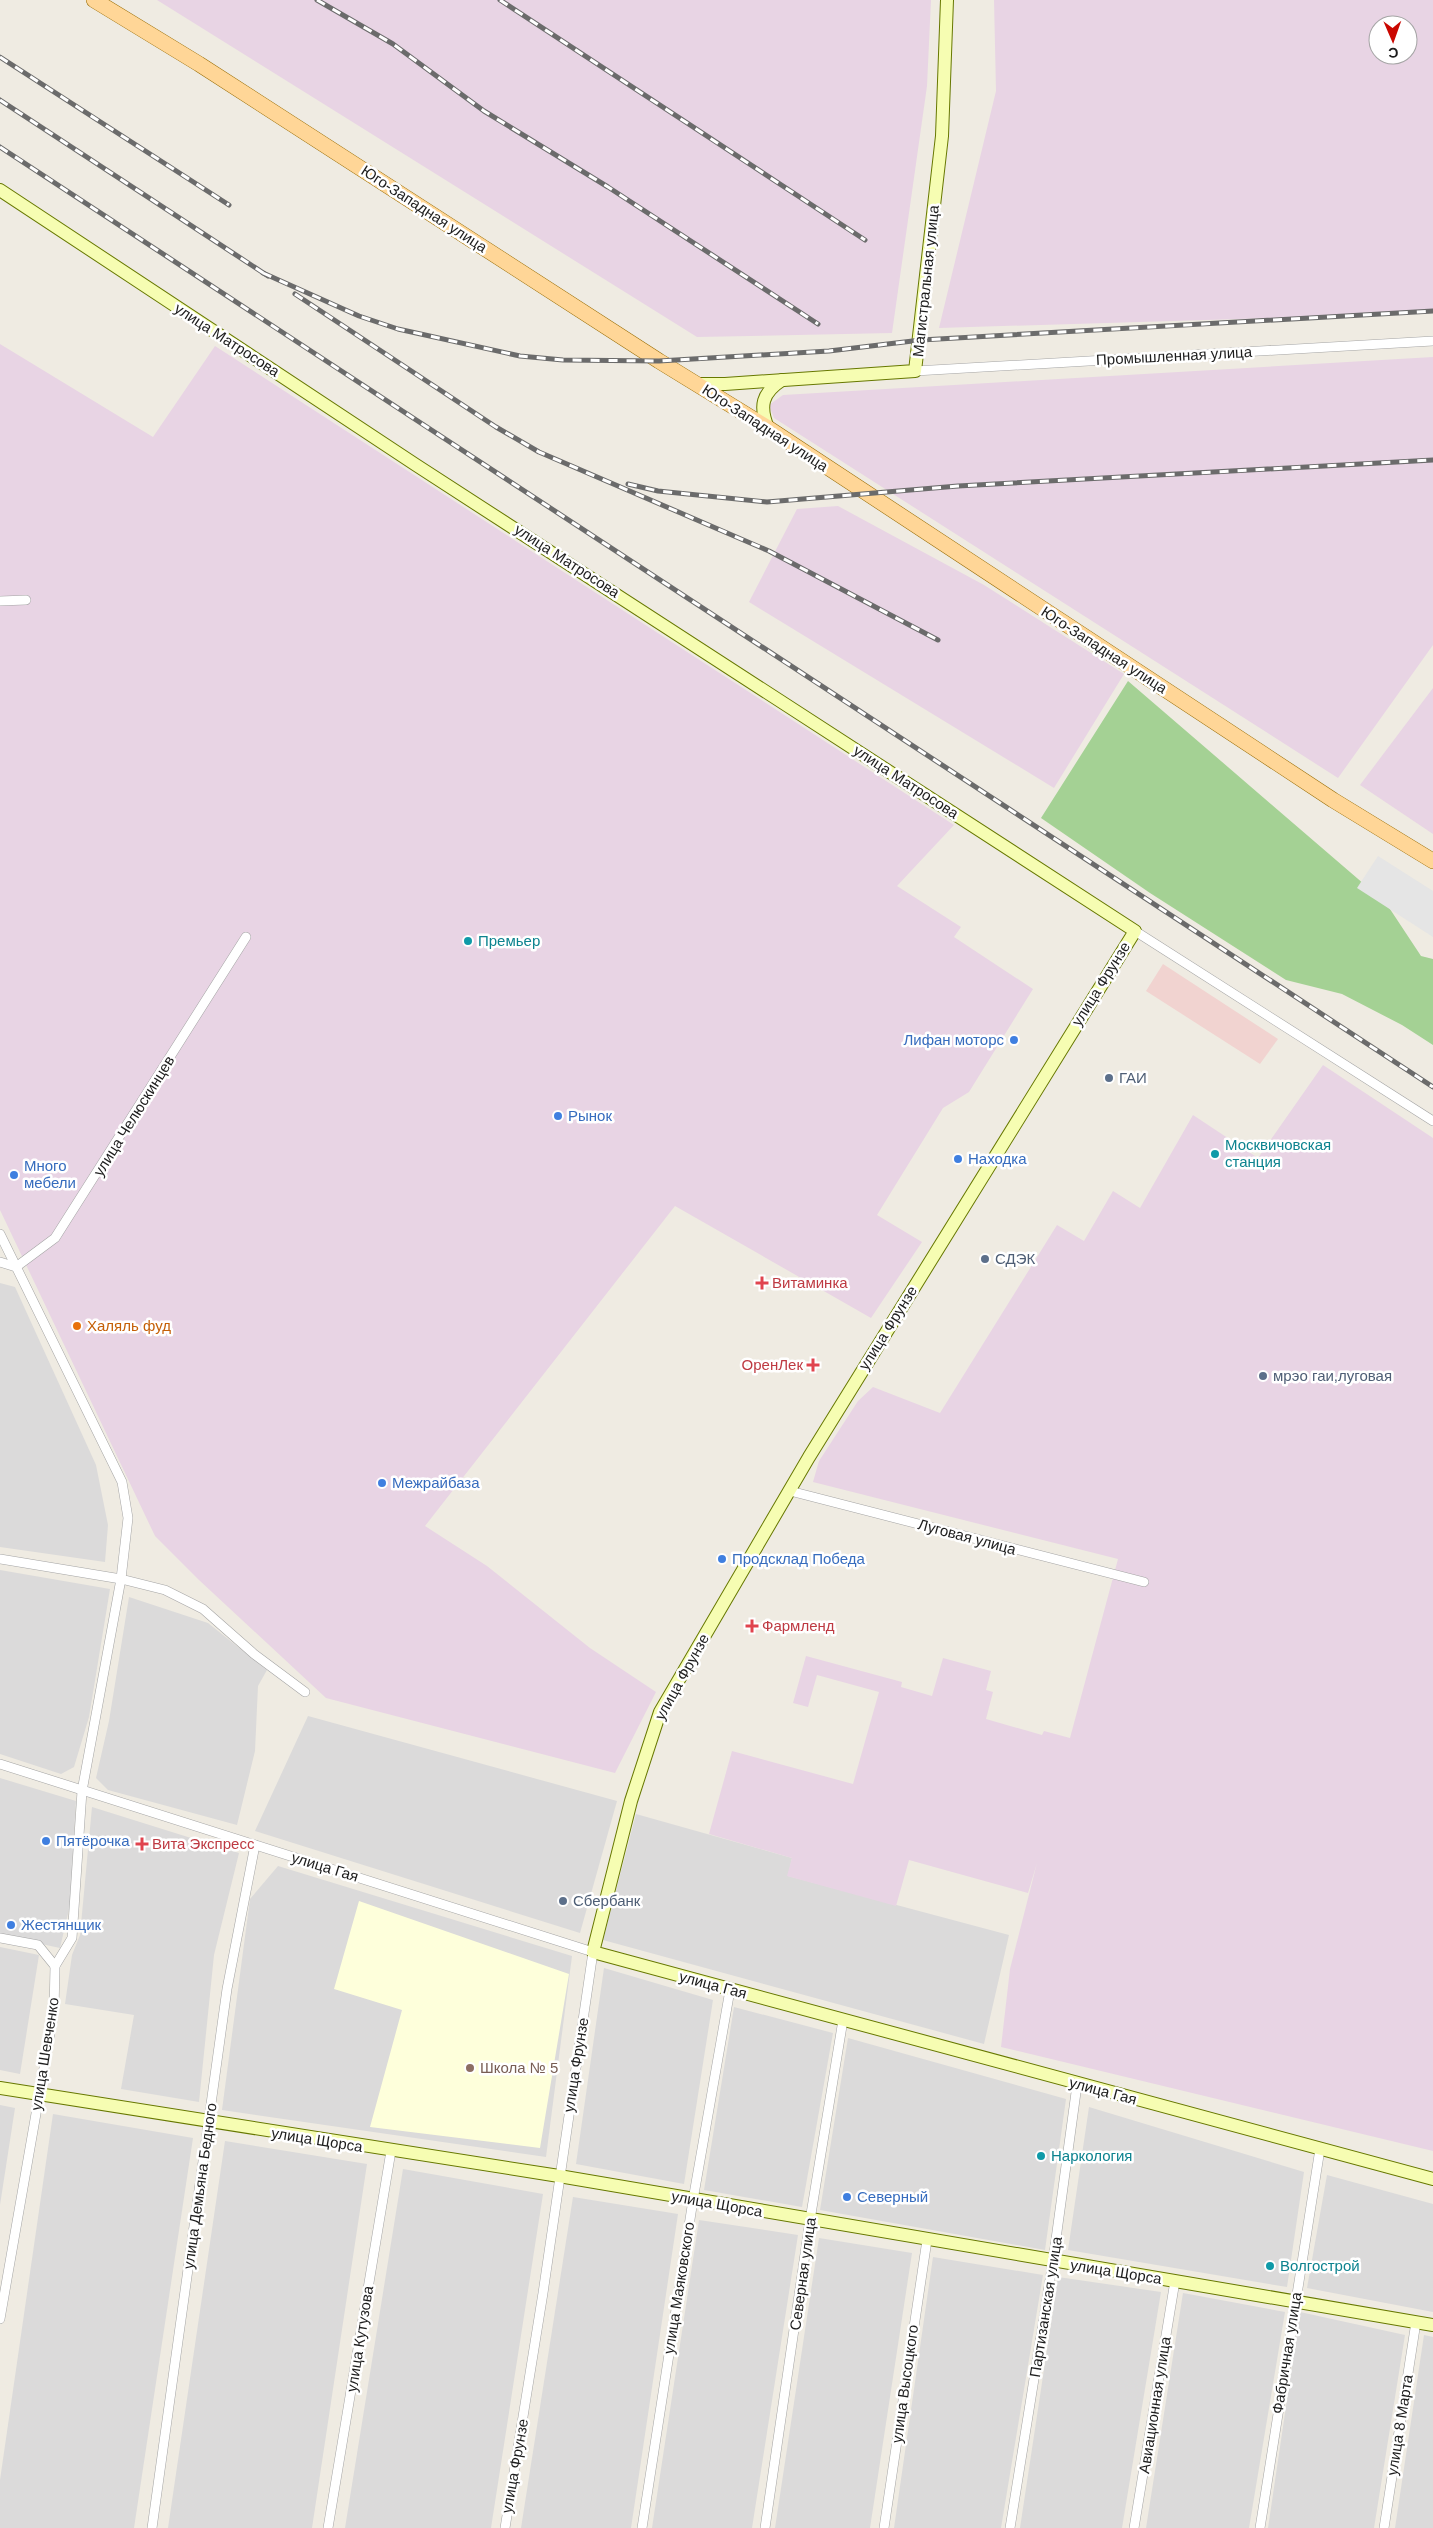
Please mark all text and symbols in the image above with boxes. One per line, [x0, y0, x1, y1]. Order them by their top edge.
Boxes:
north arrow [1368, 15, 1418, 65]
text: С [1388, 45, 1399, 61]
street label: Юго-Западная улица [358, 162, 491, 256]
street label: Магистральная улица [909, 204, 942, 358]
street label: улица Матросова [172, 299, 284, 380]
street label: Промышленная улица [1096, 343, 1253, 368]
street label: Юго-Западная улица [699, 381, 832, 475]
street label: улица Матросова [512, 520, 624, 601]
street label: Юго-Западная улица [1038, 603, 1171, 697]
street label: улица Матросова [851, 741, 963, 822]
place label: Премьер [478, 932, 540, 949]
marker: Премьер [462, 935, 474, 947]
street label: улица Фрунзе [1068, 939, 1133, 1029]
place label: Лифан моторс [903, 1031, 1004, 1048]
marker: Лифан моторс [1008, 1034, 1020, 1046]
street label: улица Челюскинцев [90, 1052, 178, 1179]
place label: ГАИ [1119, 1069, 1147, 1086]
marker: ГАИ [1103, 1072, 1115, 1084]
place label: Рынок [568, 1107, 612, 1124]
marker: Рынок [552, 1110, 564, 1122]
place label: Москвичовская станция [1225, 1136, 1331, 1170]
marker: Москвичовская станция [1209, 1148, 1221, 1160]
place label: Находка [968, 1150, 1027, 1167]
marker: Находка [952, 1153, 964, 1165]
place label: Много мебели [24, 1157, 76, 1191]
marker: Много мебели [8, 1169, 20, 1181]
place label: СДЭК [995, 1250, 1035, 1267]
marker: СДЭК [979, 1253, 991, 1265]
place label: Витаминка [772, 1274, 848, 1291]
marker: Витаминка [756, 1277, 768, 1289]
street label: улица Фрунзе [855, 1283, 920, 1373]
place label: Халяль фуд [87, 1317, 171, 1334]
marker: Халяль фуд [71, 1320, 83, 1332]
place label: ОренЛек [742, 1356, 803, 1373]
marker: ОренЛек [807, 1359, 819, 1371]
place label: мрэо гаи,луговая [1273, 1367, 1392, 1384]
marker: мрэо гаи,луговая [1257, 1370, 1269, 1382]
place label: Межрайбаза [392, 1474, 480, 1491]
marker: Межрайбаза [376, 1477, 388, 1489]
street label: Луговая улица [916, 1515, 1019, 1558]
place label: Продсклад Победа [732, 1550, 865, 1567]
marker: Продсклад Победа [716, 1553, 728, 1565]
place label: Фармленд [762, 1617, 835, 1634]
marker: Фармленд [746, 1620, 758, 1632]
street label: улица Фрунзе [651, 1631, 712, 1723]
place label: Пятёрочка [56, 1832, 130, 1849]
marker: Пятёрочка [40, 1835, 52, 1847]
place label: Вита Экспресс [152, 1835, 255, 1852]
marker: Вита Экспресс [136, 1838, 148, 1850]
street label: улица Гая [290, 1848, 361, 1885]
place label: Сбербанк [573, 1892, 641, 1909]
marker: Сбербанк [557, 1895, 569, 1907]
place label: Жестянщик [21, 1916, 102, 1933]
marker: Жестянщик [5, 1919, 17, 1931]
street label: улица Гая [678, 1967, 749, 2002]
street label: улица Шевченко [27, 1996, 62, 2112]
street label: улица Фрунзе [560, 2016, 591, 2114]
place label: Школа № 5 [480, 2059, 558, 2076]
marker: Школа № 5 [464, 2062, 476, 2074]
street label: улица Гая [1068, 2073, 1139, 2108]
street label: улица Демьяна Бедного [179, 2102, 220, 2270]
street label: улица Щорса [270, 2124, 364, 2155]
place label: Наркология [1051, 2147, 1133, 2164]
marker: Наркология [1035, 2150, 1047, 2162]
street label: улица Щорса [670, 2187, 765, 2220]
place label: Северный [857, 2188, 928, 2205]
marker: Северный [841, 2191, 853, 2203]
street label: Северная улица [786, 2216, 819, 2331]
street label: улица Маяковского [660, 2221, 697, 2355]
street label: Партизанская улица [1026, 2235, 1065, 2378]
street label: улица Щорса [1069, 2256, 1163, 2287]
place label: Волгострой [1280, 2257, 1360, 2274]
marker: Волгострой [1264, 2260, 1276, 2272]
street label: улица Кутузова [343, 2284, 376, 2393]
street label: Фабричная улица [1268, 2290, 1305, 2415]
street label: улица Высоцкого [888, 2324, 921, 2444]
street label: Авиационная улица [1135, 2335, 1174, 2475]
street label: улица 8 Марта [1383, 2373, 1416, 2477]
street label: улица Фрунзе [498, 2417, 531, 2515]

